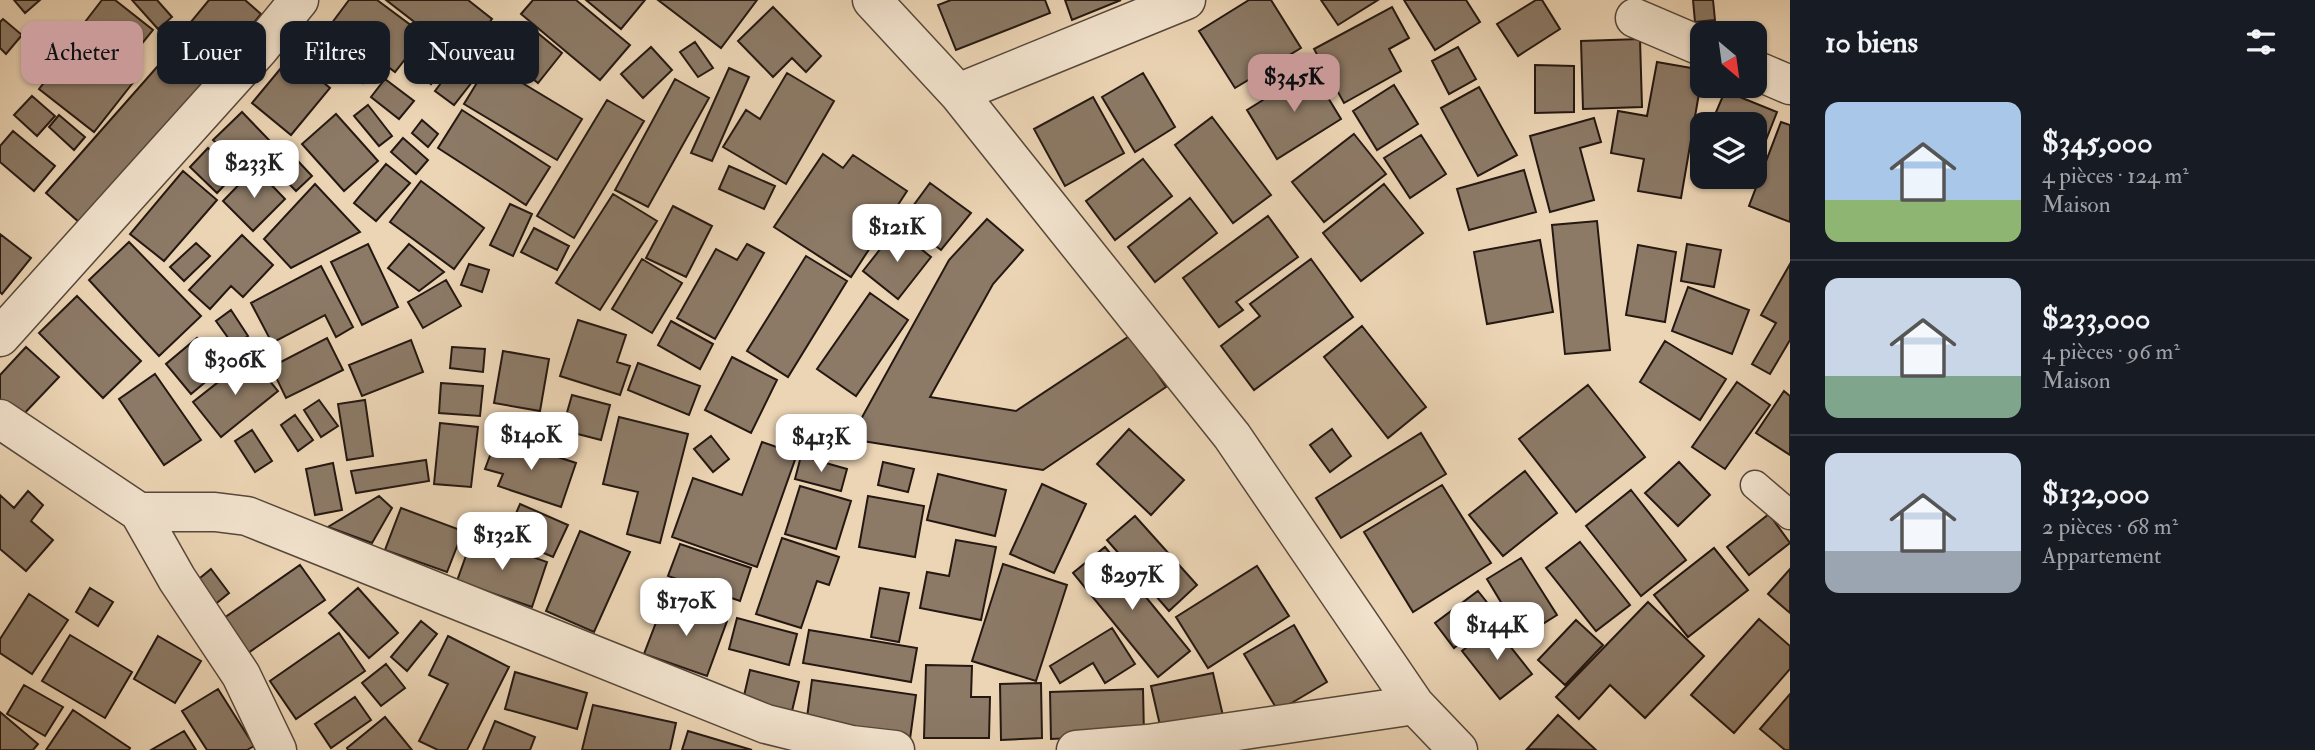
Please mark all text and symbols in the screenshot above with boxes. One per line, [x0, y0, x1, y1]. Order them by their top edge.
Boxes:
chip: Acheter [21, 21, 143, 84]
chip: Louer [157, 21, 266, 84]
chip: Filtres [280, 21, 390, 84]
chip: Nouveau [404, 21, 539, 84]
north arrow [1690, 21, 1768, 98]
map controls [1690, 21, 1767, 189]
icon: filters [2242, 23, 2280, 61]
text: 10 biens [1825, 24, 1918, 61]
pin: $345K [1245, 54, 1343, 114]
text: $345K [1264, 62, 1324, 91]
button: layers [1690, 112, 1767, 189]
text: $345,000 [2042, 124, 2153, 161]
icon: home [1881, 130, 1965, 214]
pin: $233K [205, 140, 303, 200]
text: $233K [225, 148, 283, 177]
text: 4 pièces · 124 m² [2042, 161, 2189, 190]
text: Maison [2042, 190, 2111, 219]
pin: $121K [848, 204, 946, 264]
text: $121K [868, 212, 926, 241]
text: $233,000 [2042, 300, 2151, 337]
icon: home [1881, 306, 1965, 390]
text: 4 pièces · 96 m² [2042, 337, 2180, 366]
pin: $306K [186, 338, 284, 397]
text: $306K [204, 345, 266, 374]
text: Maison [2042, 366, 2111, 395]
pin: $140K [482, 412, 580, 472]
pin: $413K [772, 414, 870, 474]
text: $140K [500, 420, 562, 449]
text: $413K [792, 422, 850, 451]
text: $132,000 [2042, 475, 2150, 512]
icon: home [1881, 481, 1965, 565]
pin: $132K [453, 512, 551, 572]
text: 2 pièces · 68 m² [2042, 512, 2178, 541]
text: $132K [473, 520, 531, 549]
text: Appartement [2042, 541, 2162, 570]
pin: $297K [1083, 552, 1181, 612]
text: $297K [1100, 560, 1164, 589]
pin: $170K [637, 578, 735, 638]
text: $170K [656, 586, 716, 615]
pin: $144K [1448, 602, 1546, 662]
text: $144K [1466, 610, 1528, 639]

